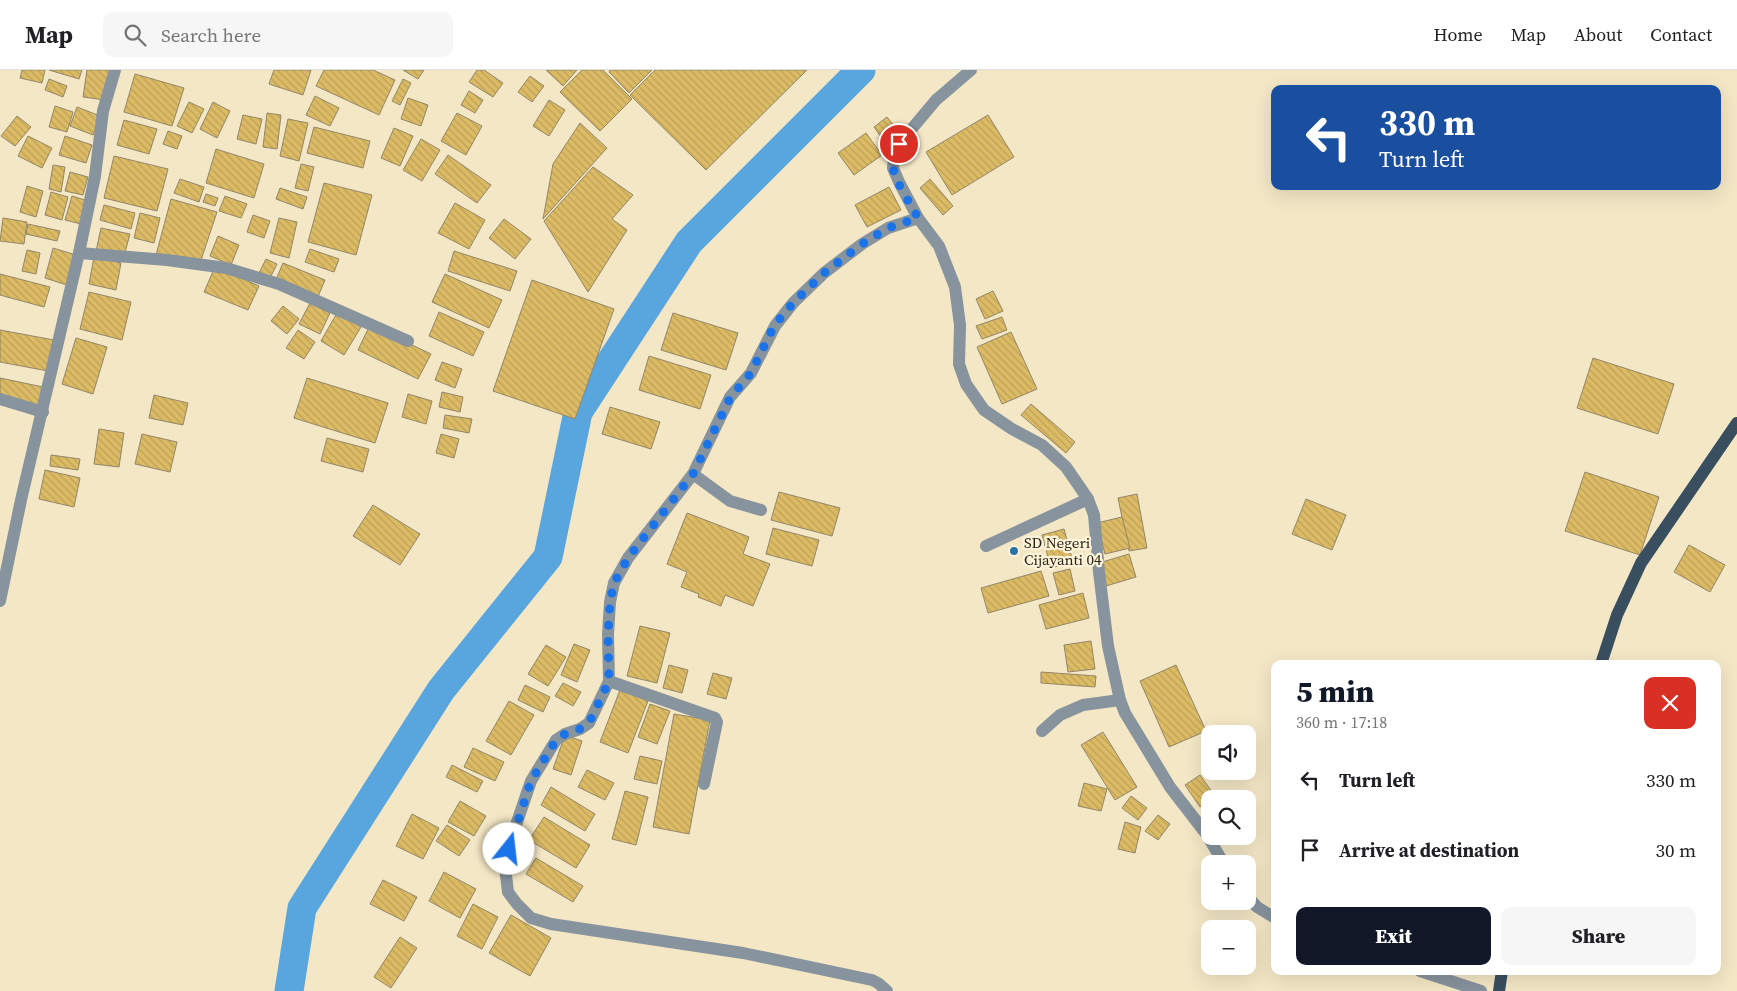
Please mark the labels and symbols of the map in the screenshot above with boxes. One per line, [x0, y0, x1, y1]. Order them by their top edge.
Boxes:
pin [878, 123, 920, 165]
place label: SD Negeri Cijayanti 04 [1024, 532, 1102, 570]
marker: SD Negeri Cijayanti 04 [1008, 545, 1020, 557]
position arrow [482, 822, 534, 874]

